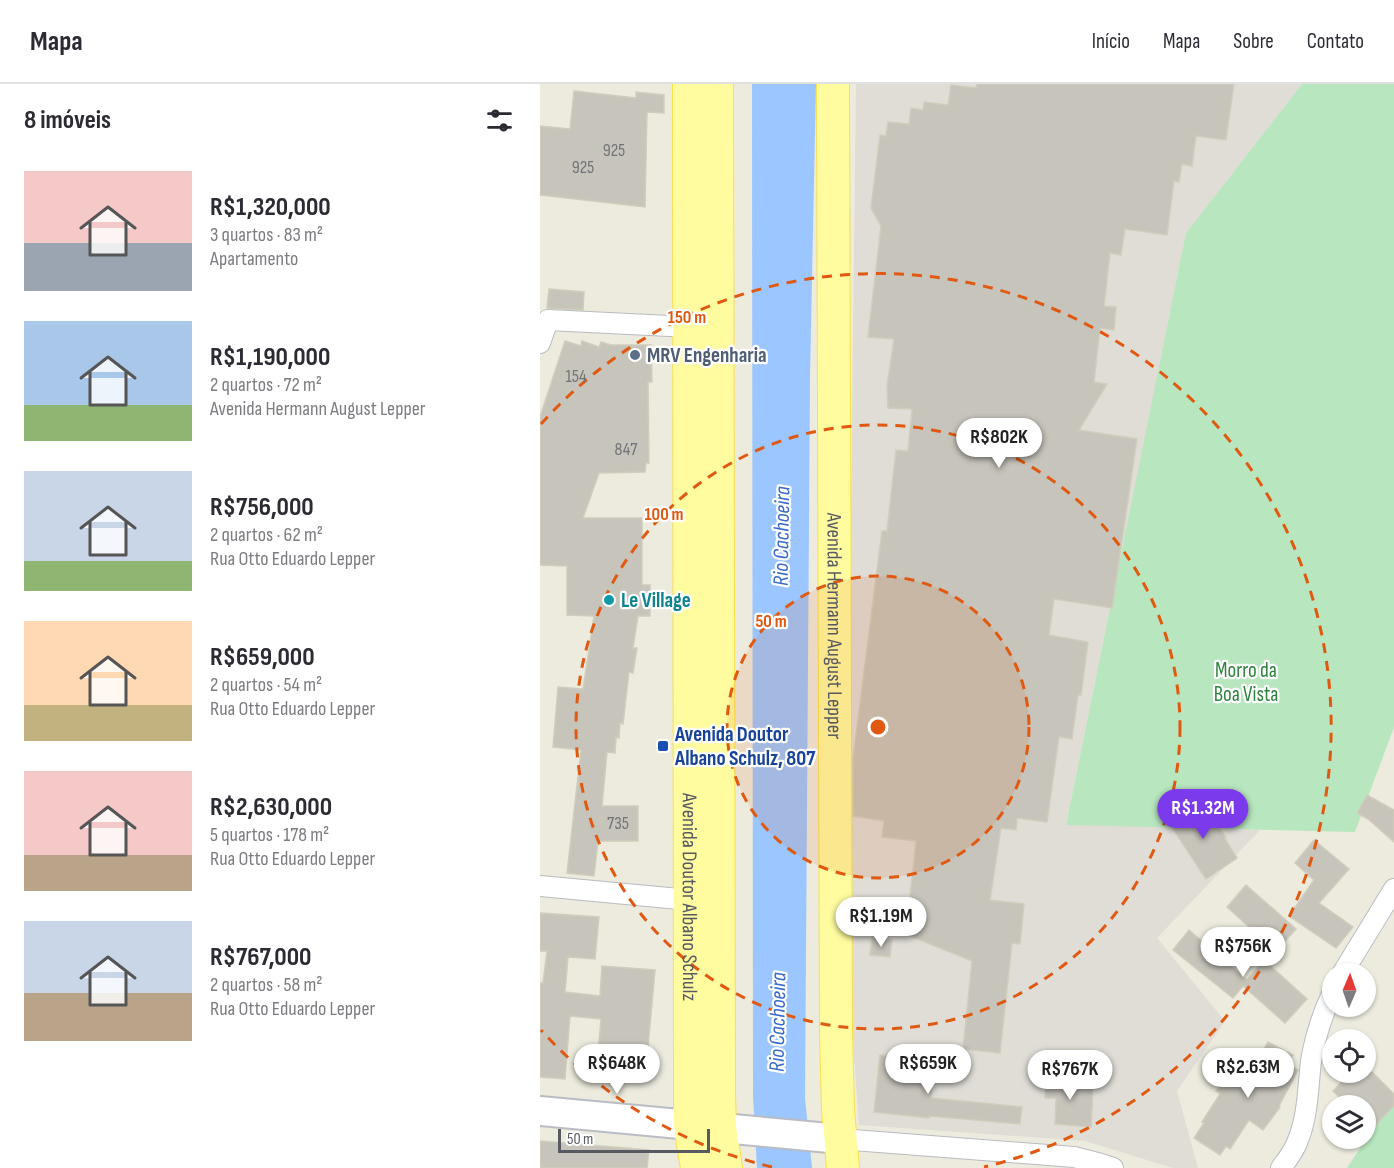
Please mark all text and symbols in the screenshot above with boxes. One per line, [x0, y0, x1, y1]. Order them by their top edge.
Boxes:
text: Mapa [30, 25, 83, 58]
text: Início [1092, 29, 1130, 54]
text: Mapa [1163, 29, 1200, 54]
text: Sobre [1233, 29, 1274, 54]
text: Contato [1307, 29, 1364, 54]
icon: filters [483, 104, 516, 137]
text: 8 imóveis [24, 105, 111, 136]
house number: 925 [603, 140, 625, 161]
house number: 925 [572, 157, 594, 178]
text: R$1,320,000 [210, 192, 331, 223]
icon: home [72, 195, 144, 267]
text: 3 quartos · 83 m² [210, 223, 323, 247]
text: Apartamento [210, 247, 298, 271]
text: 150 m [668, 307, 706, 328]
text: R$1,190,000 [210, 342, 330, 373]
place label: MRV Engenharia [647, 343, 767, 368]
icon: home [72, 345, 144, 417]
marker: MRV Engenharia [628, 348, 642, 362]
house number: 154 [565, 366, 587, 387]
text: 2 quartos · 72 m² [210, 373, 322, 397]
text: Avenida Hermann August Lepper [210, 397, 426, 421]
pin: R$802K [950, 418, 1048, 469]
text: R$802K [970, 425, 1028, 449]
house number: 847 [615, 439, 638, 460]
water label: Rio Cachoeira [768, 486, 796, 586]
text: R$756,000 [210, 492, 314, 523]
icon: home [72, 495, 144, 567]
text: 100 m [645, 504, 684, 525]
street label: Avenida Hermann August Lepper [822, 512, 848, 739]
text: 2 quartos · 62 m² [210, 523, 323, 547]
text: Rua Otto Eduardo Lepper [210, 547, 375, 571]
place label: Le Village [621, 588, 691, 613]
marker: Le Village [602, 593, 616, 607]
text: 50 m [755, 611, 787, 632]
text: R$659,000 [210, 642, 315, 673]
icon: home [72, 645, 144, 717]
park label: Morro da Boa Vista [1214, 658, 1278, 707]
text: 2 quartos · 54 m² [210, 673, 322, 697]
text: Rua Otto Eduardo Lepper [210, 697, 375, 721]
centre of rings [868, 717, 888, 737]
place label: Avenida Doutor Albano Schulz, 807 [674, 722, 816, 771]
marker: Avenida Doutor Albano Schulz, 807 [656, 739, 670, 753]
pin: R$1.32M [1148, 789, 1258, 840]
text: R$2,630,000 [210, 792, 332, 823]
street label: Avenida Doutor Albano Schulz [677, 792, 702, 1002]
icon: home [72, 795, 144, 867]
text: R$1.32M [1171, 796, 1235, 820]
house number: 735 [607, 813, 629, 834]
text: 5 quartos · 178 m² [210, 823, 329, 847]
text: Rua Otto Eduardo Lepper [210, 847, 375, 871]
pin: R$1.19M [826, 897, 936, 948]
text: R$1.19M [849, 904, 913, 928]
pin: R$756K [1194, 927, 1292, 978]
text: R$756K [1215, 934, 1271, 958]
text: R$767,000 [210, 942, 311, 973]
icon: home [72, 945, 144, 1017]
north arrow [1322, 963, 1376, 1017]
map controls [1322, 963, 1376, 1149]
water label: Rio Cachoeira [764, 972, 792, 1072]
text: 2 quartos · 58 m² [210, 973, 323, 997]
text: Rua Otto Eduardo Lepper [210, 997, 375, 1021]
button: locate [1322, 1029, 1376, 1083]
pin: R$648K [568, 1044, 666, 1095]
pin: R$659K [879, 1044, 977, 1095]
pin: R$2.63M [1193, 1048, 1303, 1099]
pin: R$767K [1021, 1050, 1119, 1101]
text: R$648K [588, 1051, 646, 1075]
text: R$659K [899, 1051, 957, 1075]
text: R$2.63M [1216, 1055, 1280, 1079]
text: R$767K [1042, 1057, 1098, 1081]
button: layers [1322, 1095, 1376, 1149]
scale bar [558, 1126, 710, 1154]
text: 50 m [567, 1130, 593, 1149]

